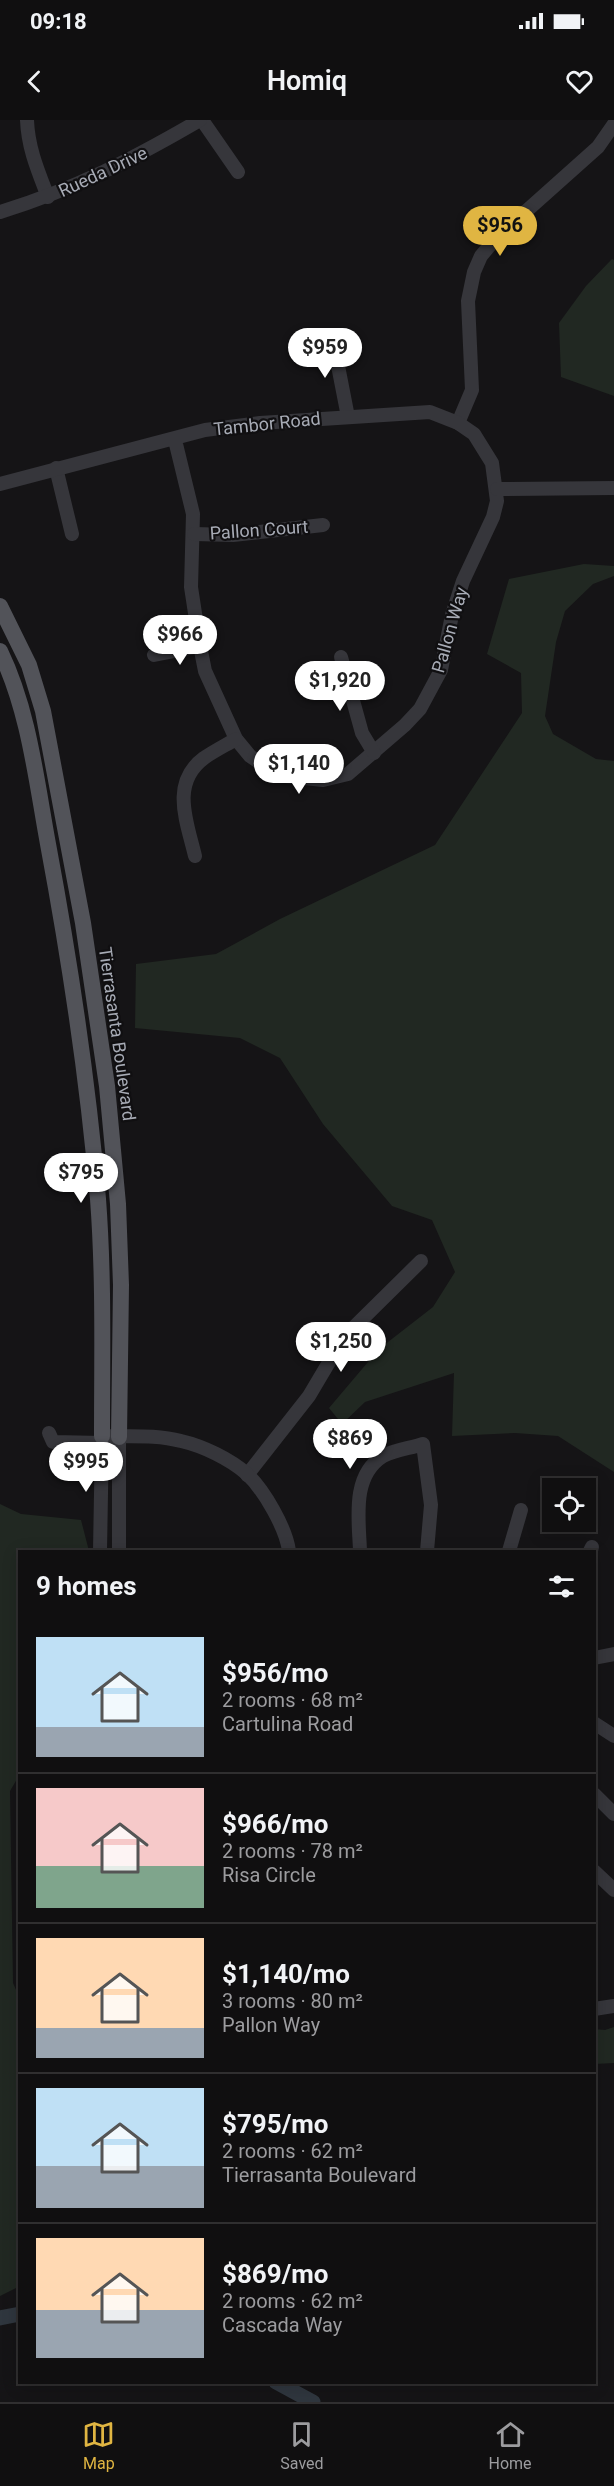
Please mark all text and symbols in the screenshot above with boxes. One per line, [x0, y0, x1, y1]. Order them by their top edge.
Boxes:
text: 09:18 [30, 9, 87, 34]
icon: back [18, 65, 51, 98]
text: Homiq [267, 65, 347, 97]
icon: heart [563, 65, 596, 98]
street label: Rueda Drive [55, 142, 150, 201]
pin: $956 [464, 206, 536, 257]
text: $956 [477, 213, 523, 237]
pin: $959 [289, 328, 361, 379]
text: $959 [302, 335, 348, 359]
street label: Tambor Road [212, 407, 322, 440]
street label: Pallon Court [209, 516, 309, 543]
street label: Pallon Way [427, 584, 472, 675]
pin: $966 [144, 615, 216, 666]
text: $966 [157, 622, 203, 646]
pin: $1,920 [291, 661, 389, 712]
text: $1,920 [309, 668, 371, 692]
pin: $1,140 [250, 744, 348, 795]
text: $1,140 [268, 751, 330, 775]
street label: Tierrasanta Boulevard [95, 946, 140, 1122]
pin: $795 [45, 1153, 117, 1204]
text: $795 [58, 1160, 104, 1184]
pin: $1,250 [292, 1322, 390, 1373]
text: $1,250 [310, 1329, 372, 1353]
pin: $869 [314, 1419, 386, 1470]
text: $869 [327, 1426, 373, 1450]
pin: $995 [50, 1442, 122, 1493]
text: $995 [63, 1449, 109, 1473]
map controls [542, 1478, 596, 1532]
button: locate [542, 1478, 596, 1532]
icon: filters [545, 1570, 578, 1603]
text: 9 homes [36, 1571, 137, 1601]
text: $956/mo [222, 1658, 329, 1688]
icon: home [84, 1661, 156, 1733]
text: 2 rooms · 68 m² [222, 1688, 363, 1712]
text: Cartulina Road [222, 1712, 353, 1736]
text: $966/mo [222, 1809, 329, 1839]
icon: home [84, 1812, 156, 1884]
text: 2 rooms · 78 m² [222, 1839, 363, 1863]
text: Risa Circle [222, 1863, 316, 1887]
text: $1,140/mo [222, 1959, 350, 1989]
icon: home [84, 1962, 156, 2034]
text: 3 rooms · 80 m² [222, 1989, 363, 2013]
text: Pallon Way [222, 2013, 320, 2037]
text: $795/mo [222, 2109, 329, 2139]
icon: home [84, 2112, 156, 2184]
text: 2 rooms · 62 m² [222, 2139, 363, 2163]
text: Tierrasanta Boulevard [222, 2163, 417, 2187]
text: $869/mo [222, 2259, 329, 2289]
icon: home [84, 2262, 156, 2334]
text: 2 rooms · 62 m² [222, 2289, 363, 2313]
text: Cascada Way [222, 2313, 342, 2337]
tab: Map [82, 2418, 115, 2473]
tab: Saved [280, 2418, 324, 2473]
tab: Home [488, 2418, 532, 2473]

